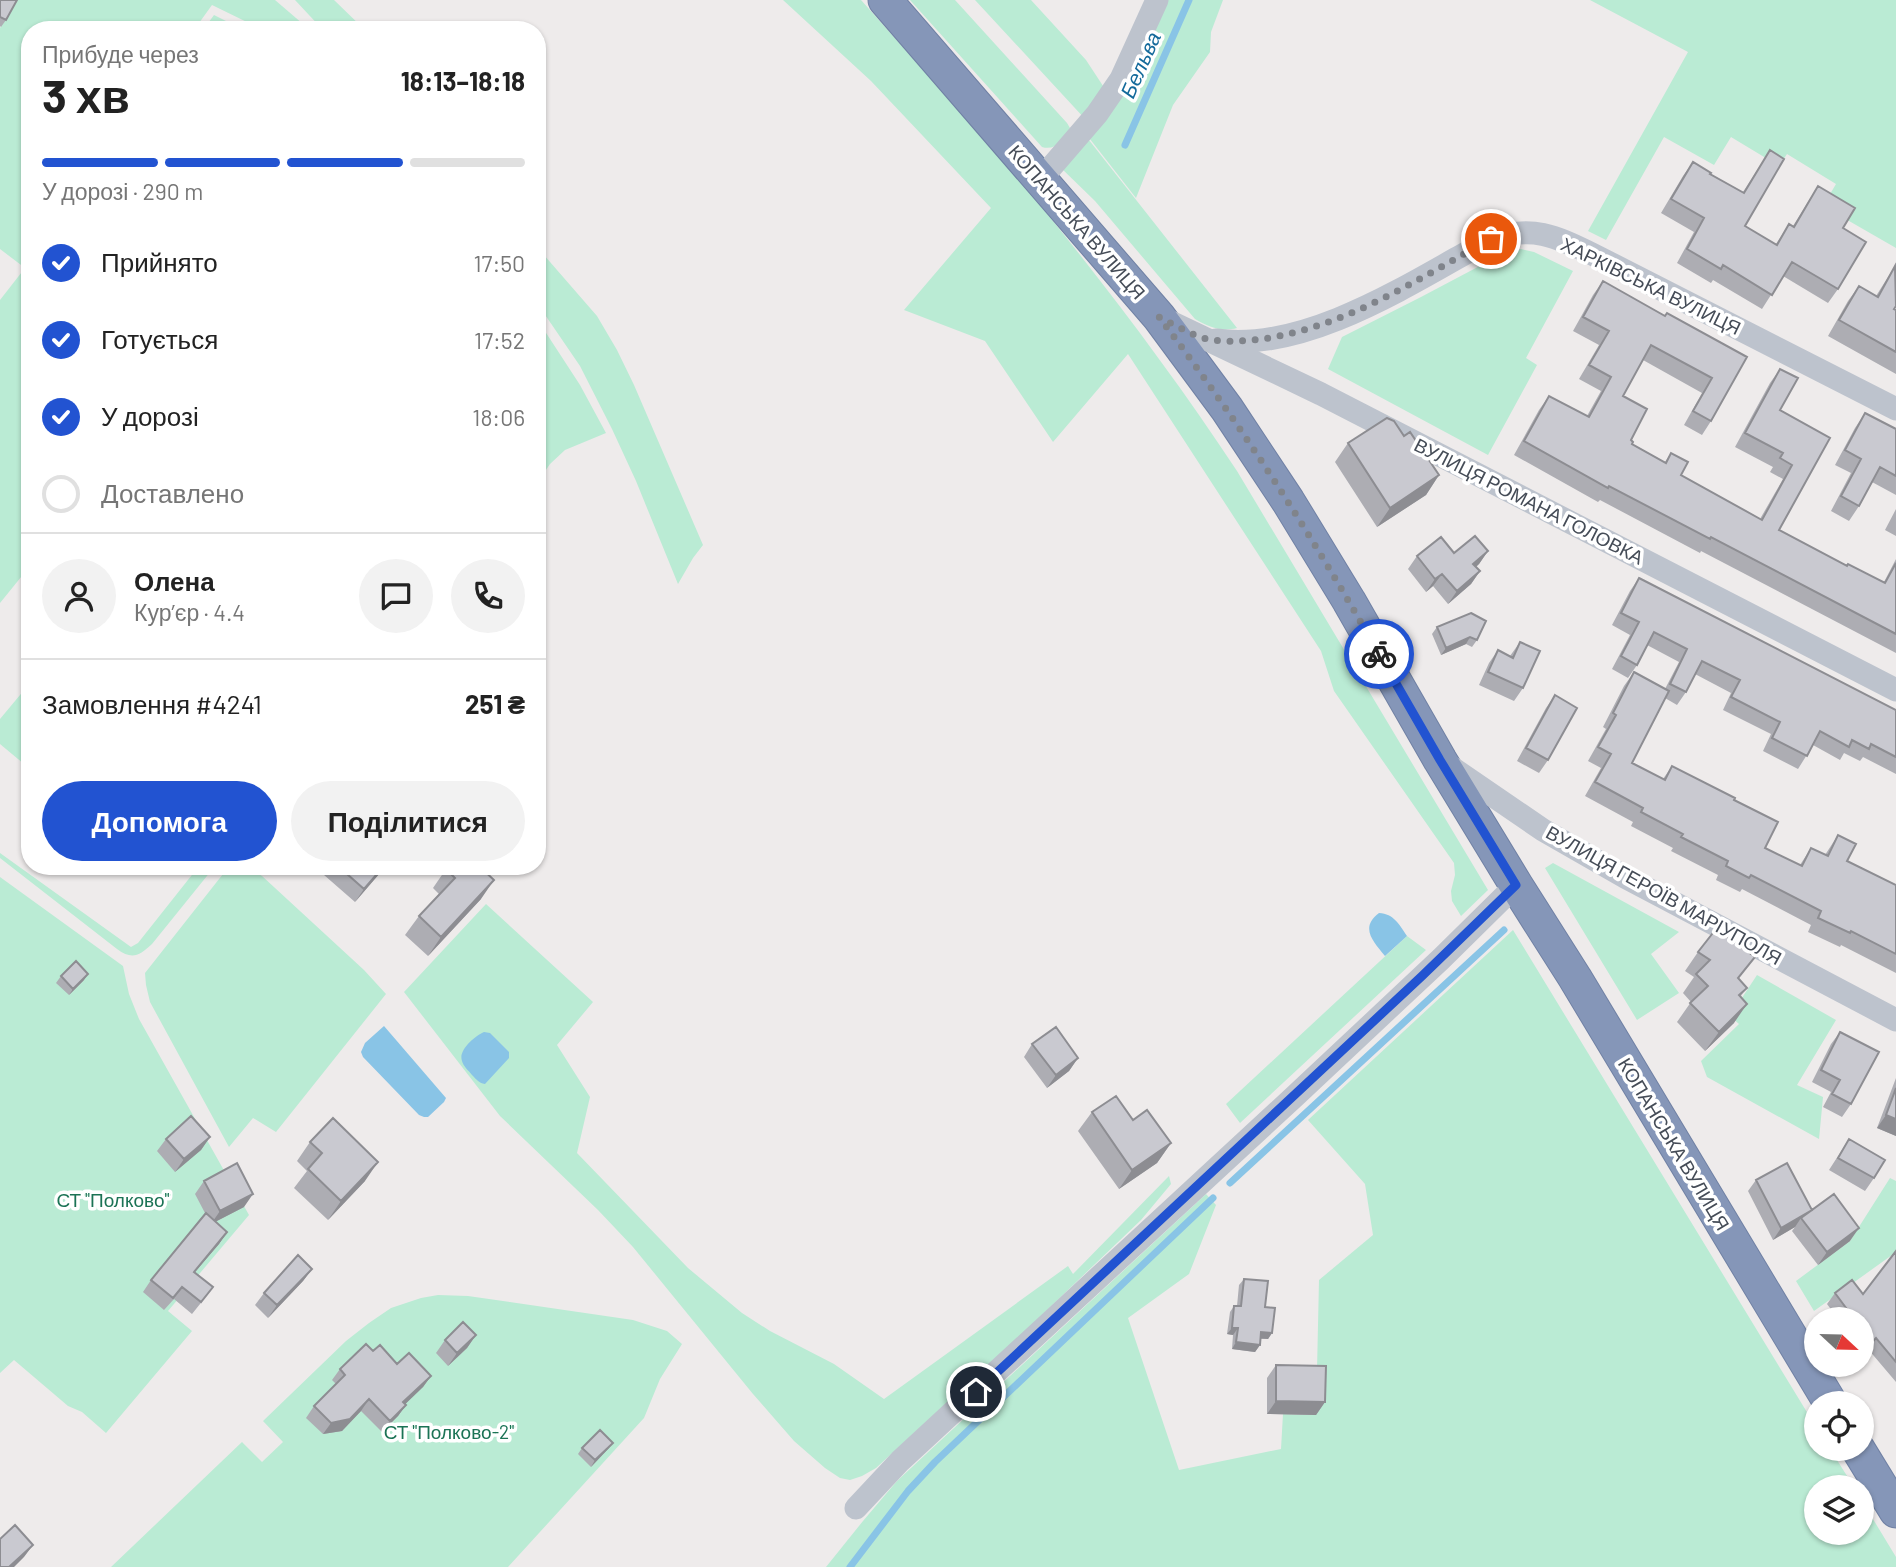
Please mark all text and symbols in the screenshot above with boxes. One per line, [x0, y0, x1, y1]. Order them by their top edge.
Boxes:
water label: Бельва [1114, 27, 1165, 101]
text: Прибуде через [42, 40, 199, 68]
text: 18:13–18:18 [401, 65, 525, 96]
text: 3 хв [42, 67, 130, 122]
street label: КОПАНСЬКА ВУЛИЦЯ [1004, 140, 1151, 303]
text: У дорозі · 290 m [42, 177, 203, 205]
pin [1461, 209, 1521, 269]
icon: bag [1472, 220, 1510, 258]
street label: ХАРКІВСЬКА ВУЛИЦЯ [1557, 232, 1745, 339]
icon: check [42, 244, 80, 282]
text: Прийнято [101, 246, 218, 277]
text: 17:50 [473, 249, 525, 277]
icon: check [42, 321, 80, 359]
text: Готується [101, 323, 218, 354]
text: 17:52 [474, 326, 525, 354]
icon: check [42, 398, 80, 436]
text: У дорозі [101, 400, 199, 431]
text: 18:06 [472, 403, 525, 431]
street label: ВУЛИЦЯ РОМАНА ГОЛОВКА [1411, 433, 1648, 569]
text: Доставлено [101, 477, 244, 508]
button: person [42, 559, 116, 633]
button: chat [359, 559, 433, 633]
button: phone [451, 559, 525, 633]
text: Олена [134, 565, 215, 596]
text: Кур’єр · 4.4 [134, 598, 245, 626]
courier [1344, 619, 1414, 689]
icon: bike [1360, 635, 1398, 673]
text: Замовлення #4241 [42, 688, 262, 719]
text: 251 ₴ [465, 688, 525, 719]
button: Допомога [42, 781, 277, 861]
button: Поділитися [291, 781, 525, 861]
street label: ВУЛИЦЯ ГЕРОЇВ МАРІУПОЛЯ [1542, 820, 1786, 969]
street label: КОПАНСЬКА ВУЛИЦЯ [1614, 1053, 1735, 1234]
park label: СТ "Полково" [57, 1188, 169, 1211]
north arrow [1804, 1307, 1874, 1377]
map controls [1804, 1307, 1874, 1545]
pin [946, 1362, 1006, 1422]
icon: home [957, 1373, 995, 1411]
button: locate [1804, 1391, 1874, 1461]
park label: СТ "Полково-2" [384, 1420, 514, 1443]
button: layers [1804, 1475, 1874, 1545]

